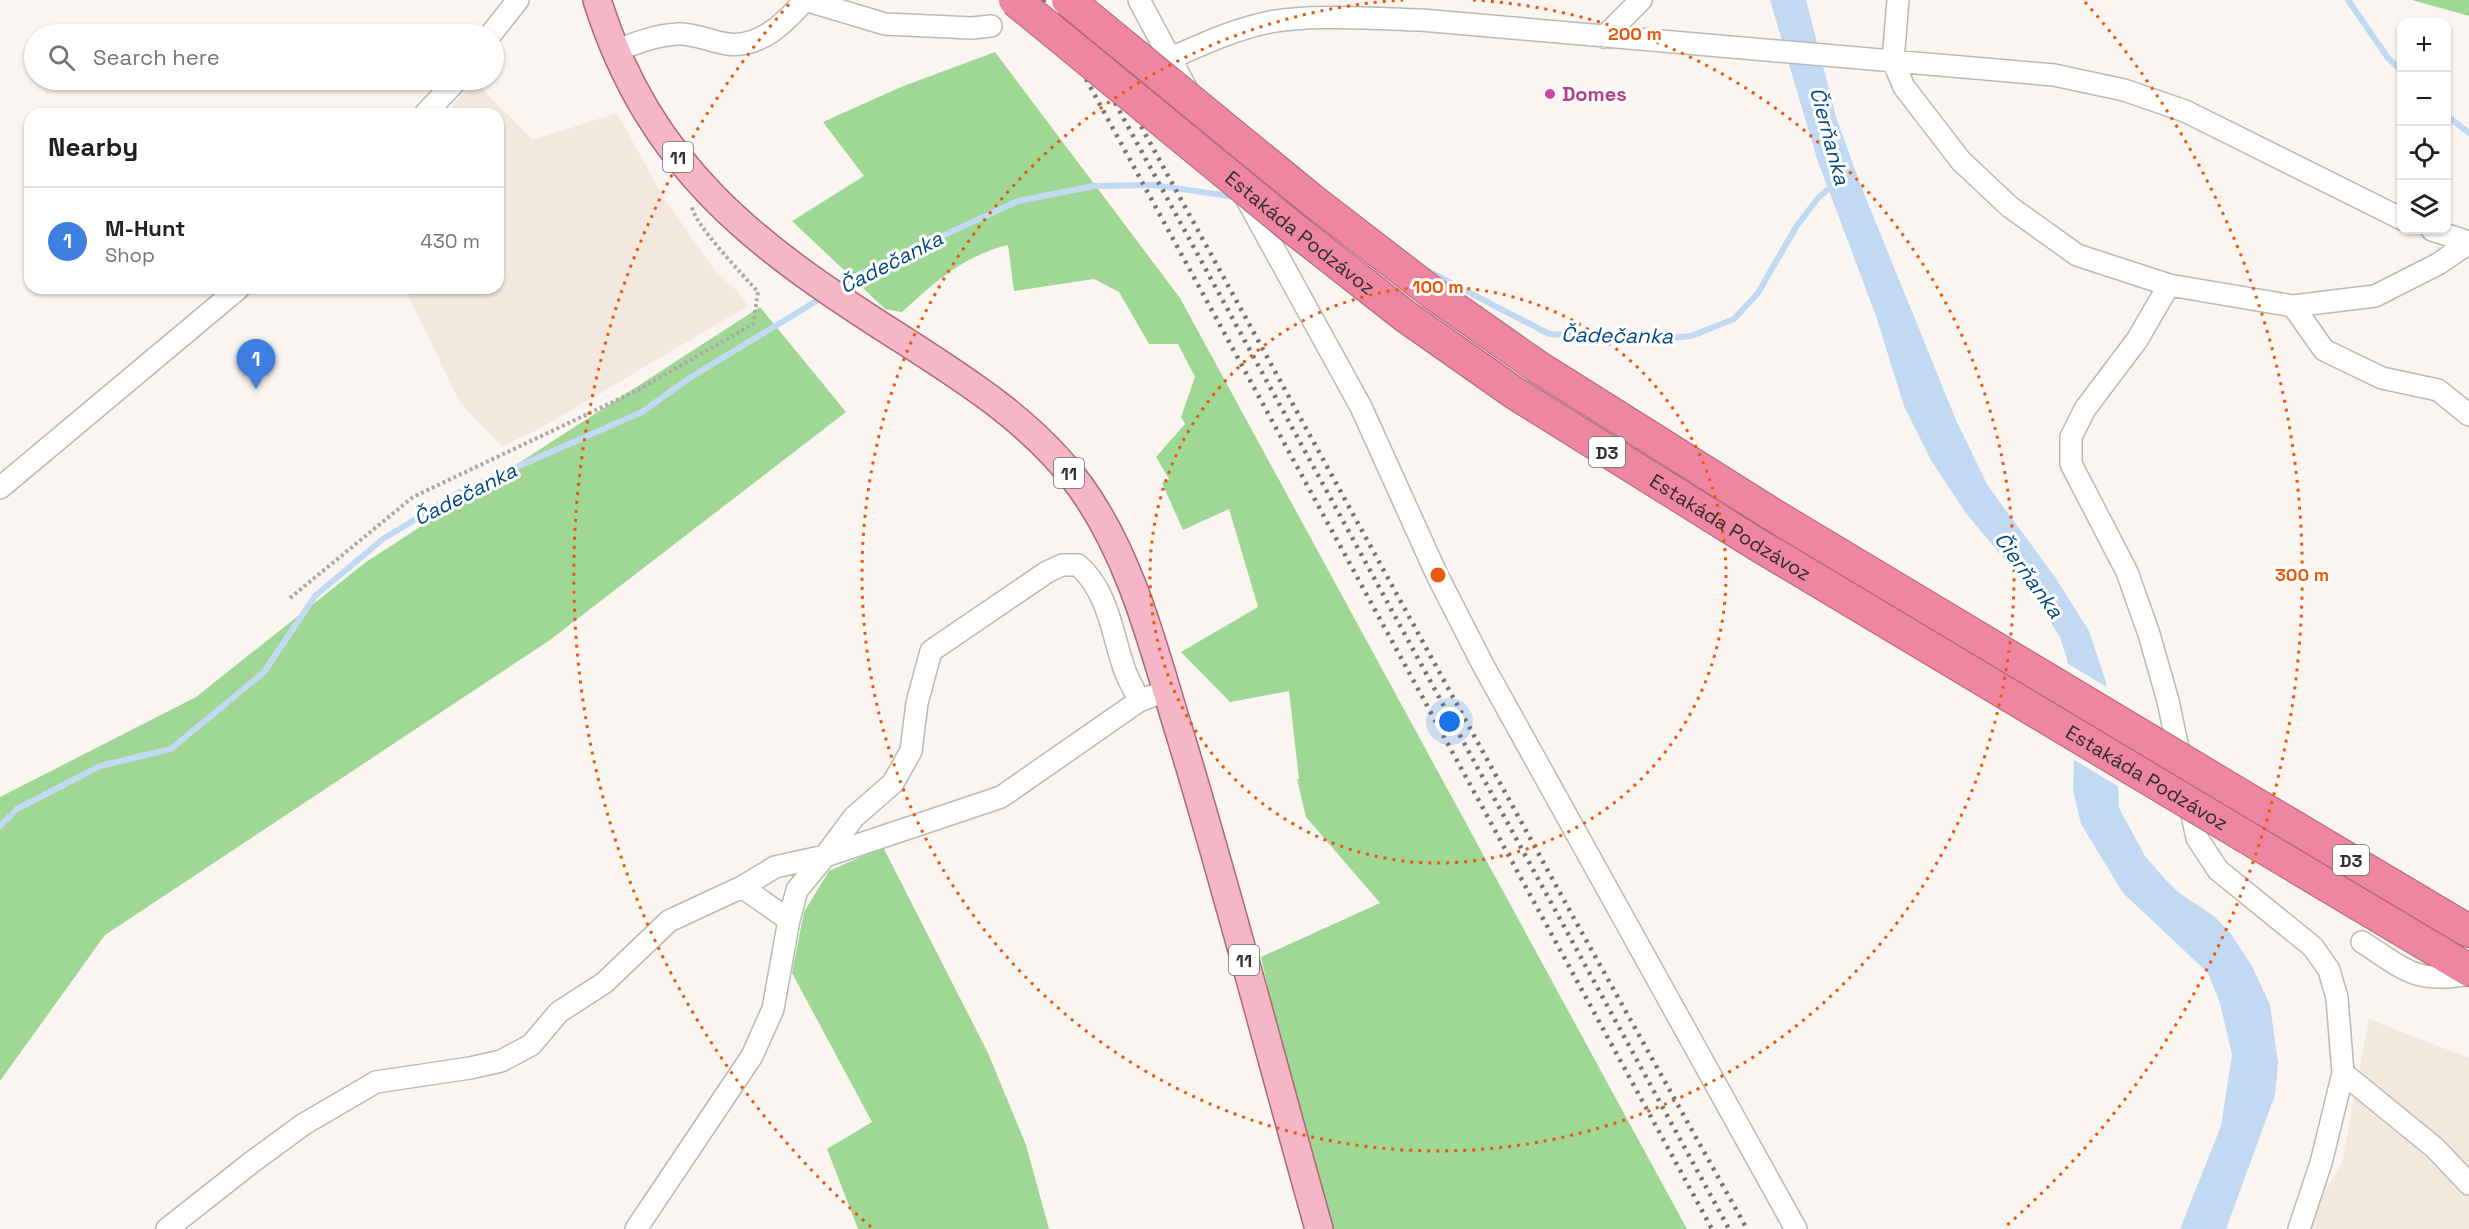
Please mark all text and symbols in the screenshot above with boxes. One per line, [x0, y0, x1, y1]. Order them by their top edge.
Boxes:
map controls [2397, 18, 2451, 234]
button: + [2397, 18, 2451, 72]
text: 200 m [1608, 22, 1662, 45]
search box [24, 24, 504, 90]
icon: search [45, 41, 78, 74]
text: Search here [93, 43, 220, 71]
button: − [2397, 72, 2451, 126]
place label: Domes [1562, 81, 1627, 107]
water label: Čierňanka [1804, 84, 1856, 189]
marker: Domes [1543, 87, 1557, 101]
button: locate [2397, 126, 2451, 180]
text: Nearby [48, 130, 138, 164]
road number: 11 [663, 142, 693, 172]
street label: Estakáda Podzávoz [1220, 165, 1380, 301]
button: layers [2397, 180, 2451, 234]
text: M-Hunt [105, 214, 185, 242]
water label: Čadečanka [835, 224, 948, 299]
text: 1 [63, 228, 72, 254]
text: 430 m [420, 228, 480, 254]
text: Shop [105, 242, 155, 268]
text: 100 m [1412, 275, 1464, 298]
water label: Čadečanka [1561, 321, 1674, 349]
pin: 1 [236, 340, 276, 389]
road number: D3 [1589, 437, 1625, 467]
water label: Čadečanka [409, 456, 522, 531]
road number: 11 [1054, 458, 1084, 488]
street label: Estakáda Podzávoz [1645, 468, 1816, 587]
water label: Čierňanka [1989, 527, 2070, 624]
text: 300 m [2275, 563, 2329, 586]
centre of rings [1428, 565, 1448, 585]
your location [1435, 707, 1464, 736]
street label: Estakáda Podzávoz [2061, 719, 2233, 836]
road number: D3 [2333, 845, 2369, 875]
road number: 11 [1229, 945, 1259, 975]

